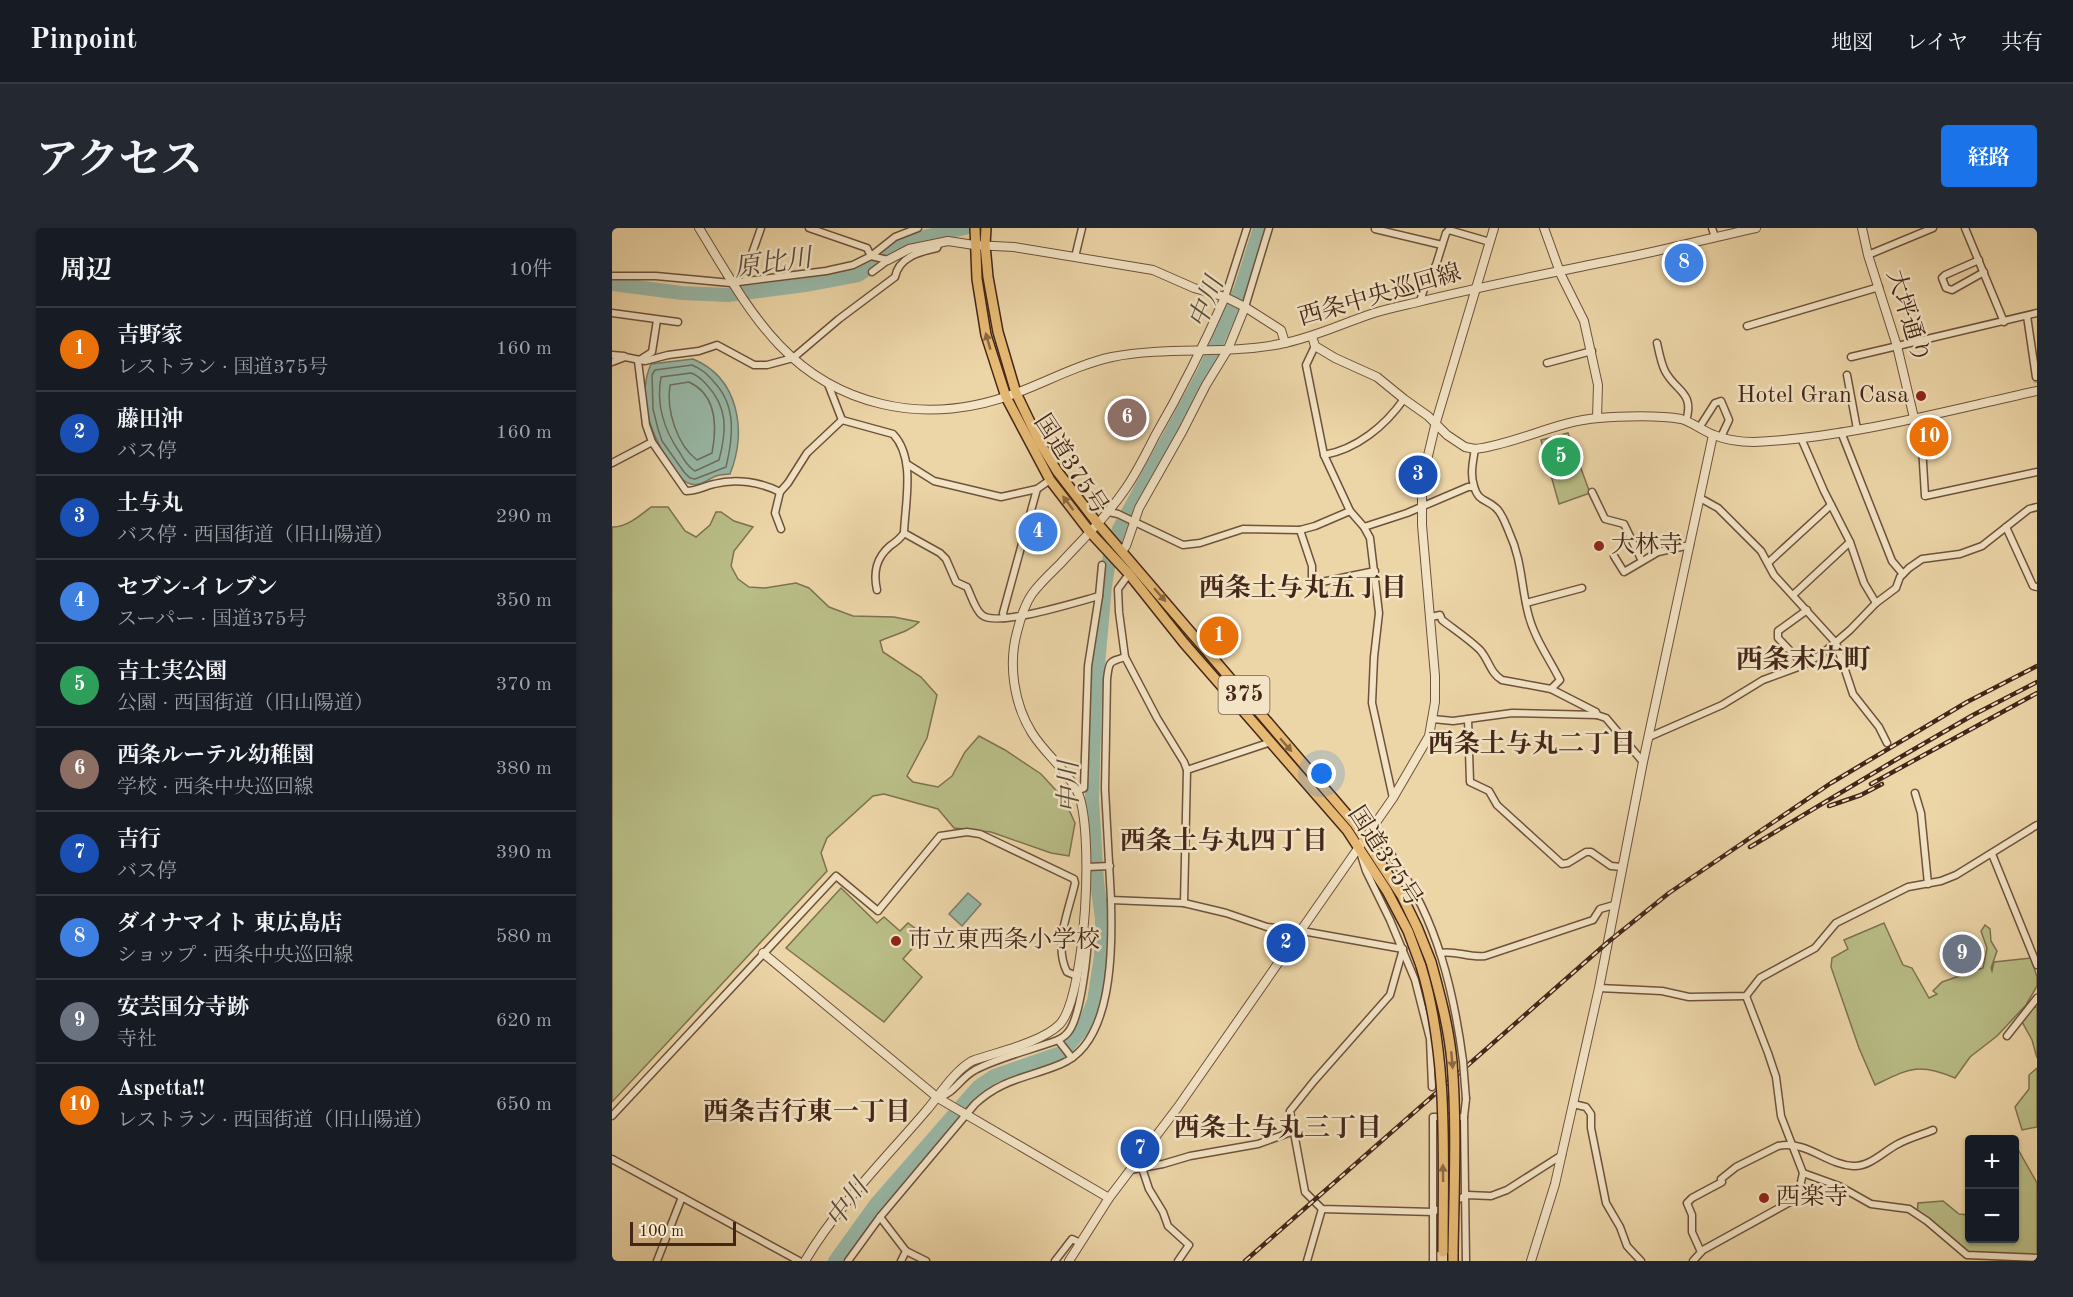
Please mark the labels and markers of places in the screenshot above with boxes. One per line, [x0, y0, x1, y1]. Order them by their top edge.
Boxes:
pin: 8 [1664, 240, 1704, 285]
place label: Hotel Gran Casa [1737, 384, 1909, 408]
marker: Hotel Gran Casa [1914, 389, 1928, 403]
pin: 6 [1108, 396, 1146, 441]
pin: 10 [1910, 414, 1948, 460]
pin: 5 [1542, 434, 1580, 480]
pin: 3 [1398, 452, 1438, 498]
pin: 4 [1018, 510, 1058, 554]
place label: 大林寺 [1611, 531, 1683, 558]
marker: 大林寺 [1592, 539, 1606, 553]
pin: 1 [1200, 614, 1238, 658]
pin: 2 [1266, 920, 1306, 966]
place label: 市立東西条小学校 [908, 926, 1100, 953]
pin: 9 [1942, 932, 1982, 976]
marker: 市立東西条小学校 [889, 934, 903, 948]
pin: 7 [1120, 1126, 1160, 1172]
place label: 西楽寺 [1776, 1183, 1848, 1210]
marker: 西楽寺 [1757, 1191, 1771, 1205]

